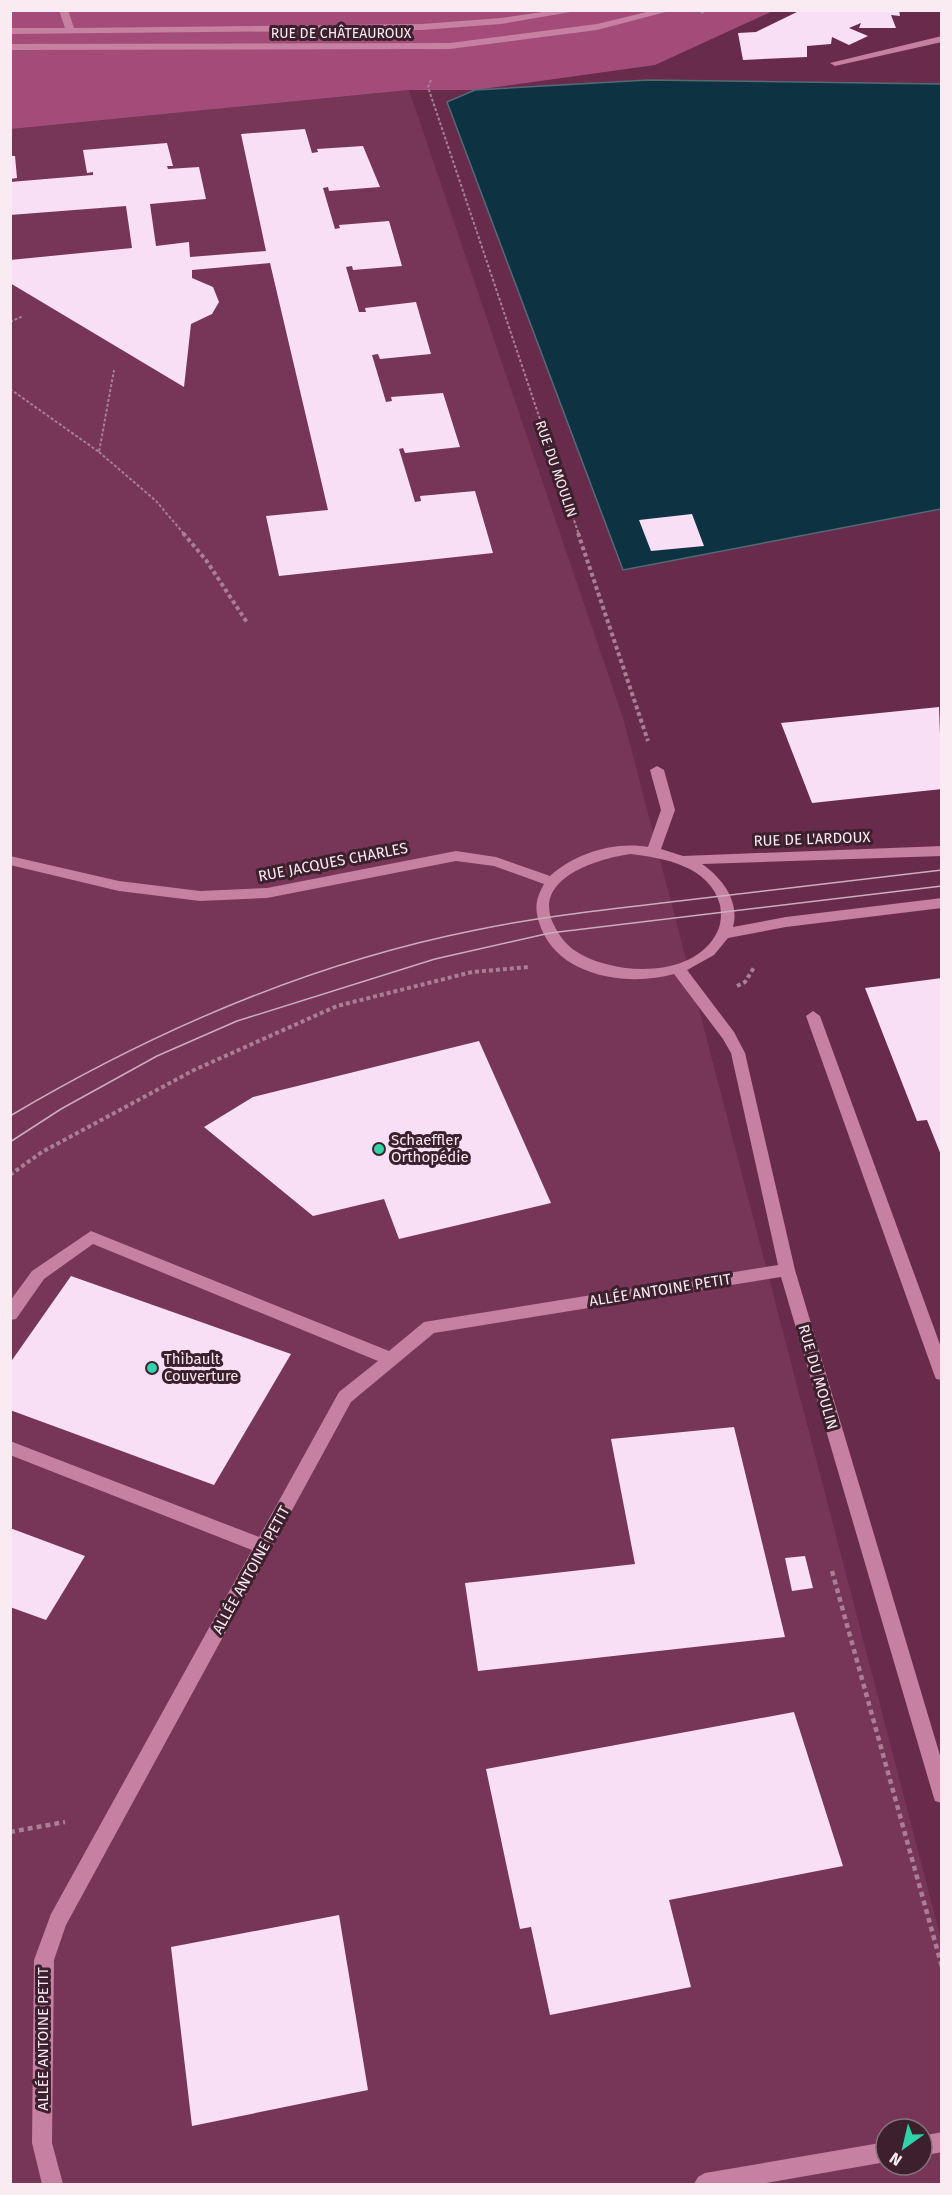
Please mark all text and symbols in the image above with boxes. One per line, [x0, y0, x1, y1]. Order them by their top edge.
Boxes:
street label: RUE DE CHÂTEAUROUX [271, 24, 412, 42]
street label: RUE DU MOULIN [531, 418, 581, 520]
street label: RUE DE L'ARDOUX [753, 828, 872, 850]
street label: RUE JACQUES CHARLES [257, 839, 409, 885]
place label: Schaeffler Orthopédie [391, 1131, 469, 1166]
marker: Schaeffler Orthopédie [372, 1142, 386, 1156]
street label: ALLÉE ANTOINE PETIT [588, 1270, 732, 1310]
street label: RUE DU MOULIN [794, 1322, 842, 1432]
place label: Thibault Couverture [164, 1350, 239, 1385]
marker: Thibault Couverture [145, 1361, 159, 1375]
street label: ALLÉE ANTOINE PETIT [208, 1503, 294, 1637]
street label: ALLÉE ANTOINE PETIT [34, 1967, 52, 2111]
north arrow [874, 2117, 934, 2177]
text: N [886, 2148, 906, 2170]

